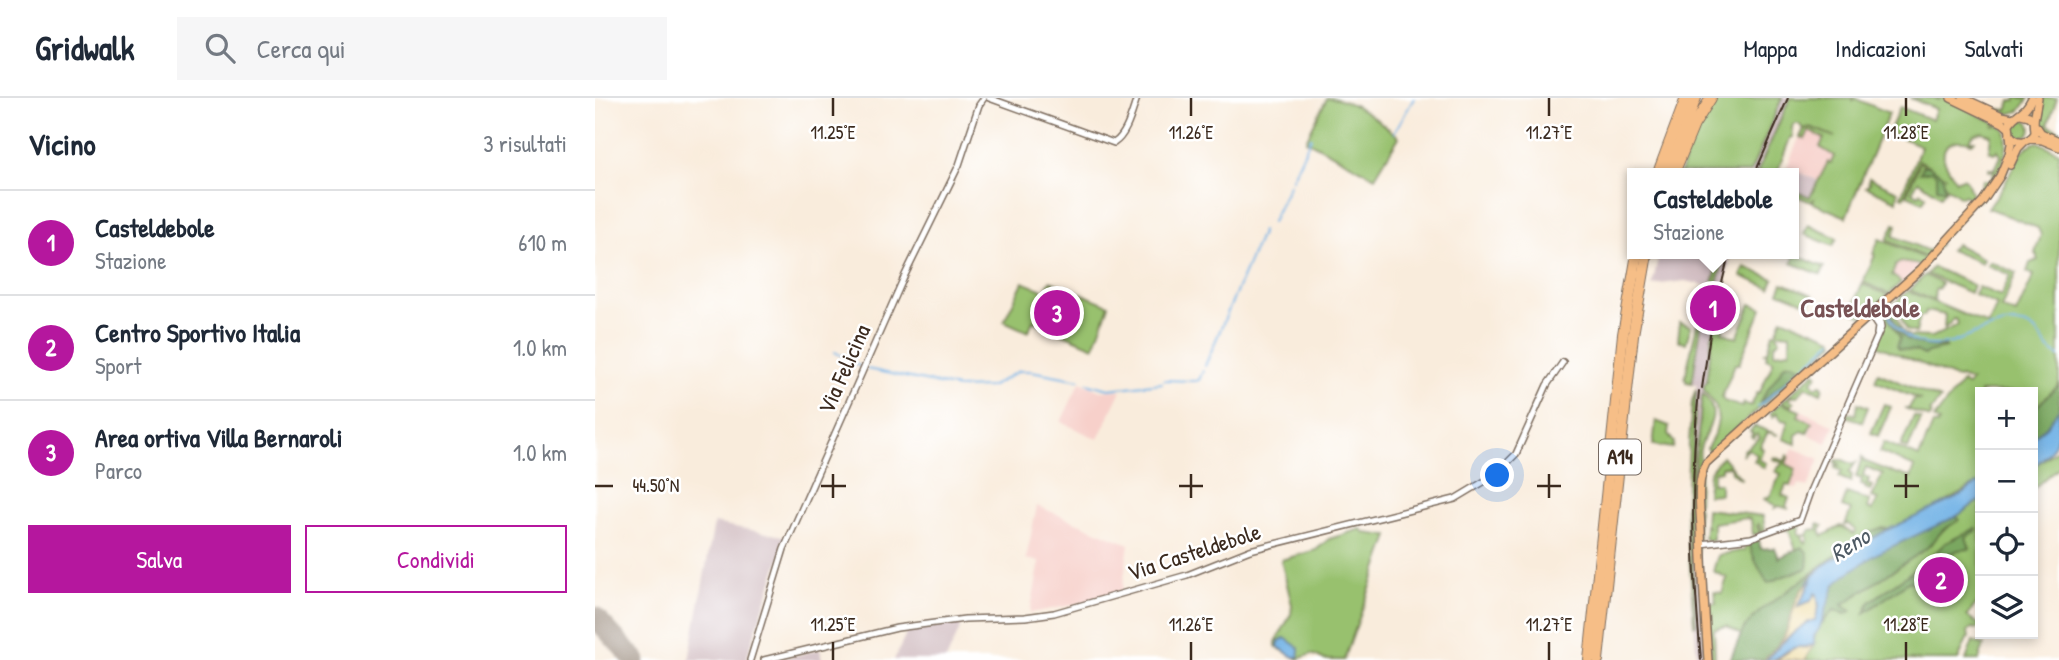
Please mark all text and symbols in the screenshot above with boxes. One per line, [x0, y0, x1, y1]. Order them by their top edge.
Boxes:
search box [177, 17, 667, 80]
text: Gridwalk [35, 26, 135, 70]
icon: search [201, 29, 239, 67]
text: Cerca qui [257, 31, 346, 66]
text: Mappa [1743, 32, 1797, 64]
text: Indicazioni [1835, 32, 1927, 64]
text: Salvati [1965, 32, 2024, 64]
text: 11.25°E [810, 120, 856, 145]
text: 11.26°E [1169, 120, 1213, 145]
text: 11.27°E [1526, 120, 1572, 145]
text: 11.28°E [1883, 120, 1929, 145]
text: Vicino [28, 124, 96, 164]
text: 3 risultati [483, 128, 567, 159]
popup [1627, 168, 1799, 259]
text: Casteldebole [1653, 181, 1773, 216]
text: Casteldebole [95, 210, 215, 245]
text: Stazione [1653, 216, 1725, 247]
text: 1 [47, 227, 55, 258]
text: 610 m [518, 227, 567, 258]
text: Stazione [95, 245, 166, 276]
pin: 1 [1690, 282, 1736, 334]
pin: 3 [1034, 287, 1080, 339]
district label: Casteldebole [1800, 290, 1920, 325]
text: Centro Sportivo Italia [95, 315, 300, 350]
street label: Via Felicina [810, 319, 877, 418]
text: 2 [46, 332, 56, 363]
text: 1.0 km [513, 332, 567, 363]
text: Sport [95, 350, 141, 381]
map controls [1975, 387, 2038, 639]
button: + [1975, 387, 2038, 450]
text: Area ortiva Villa Bernaroli [95, 420, 343, 455]
text: 3 [46, 437, 56, 468]
text: 1.0 km [513, 437, 567, 468]
road number: A14 [1599, 440, 1641, 474]
button: − [1975, 450, 2038, 513]
text: Parco [95, 455, 142, 486]
your location [1480, 458, 1514, 492]
text: 44.50°N [633, 473, 679, 498]
button: locate [1975, 513, 2038, 576]
street label: Via Casteldebole [1123, 515, 1264, 588]
water label: Reno [1824, 518, 1877, 569]
button: Salva [28, 525, 291, 593]
button: Condividi [305, 525, 567, 593]
pin: 2 [1918, 554, 1964, 606]
button: layers [1975, 576, 2038, 639]
text: 11.25°E [810, 612, 856, 637]
text: 11.26°E [1169, 612, 1213, 637]
text: 11.27°E [1526, 612, 1572, 637]
text: 11.28°E [1883, 612, 1929, 637]

